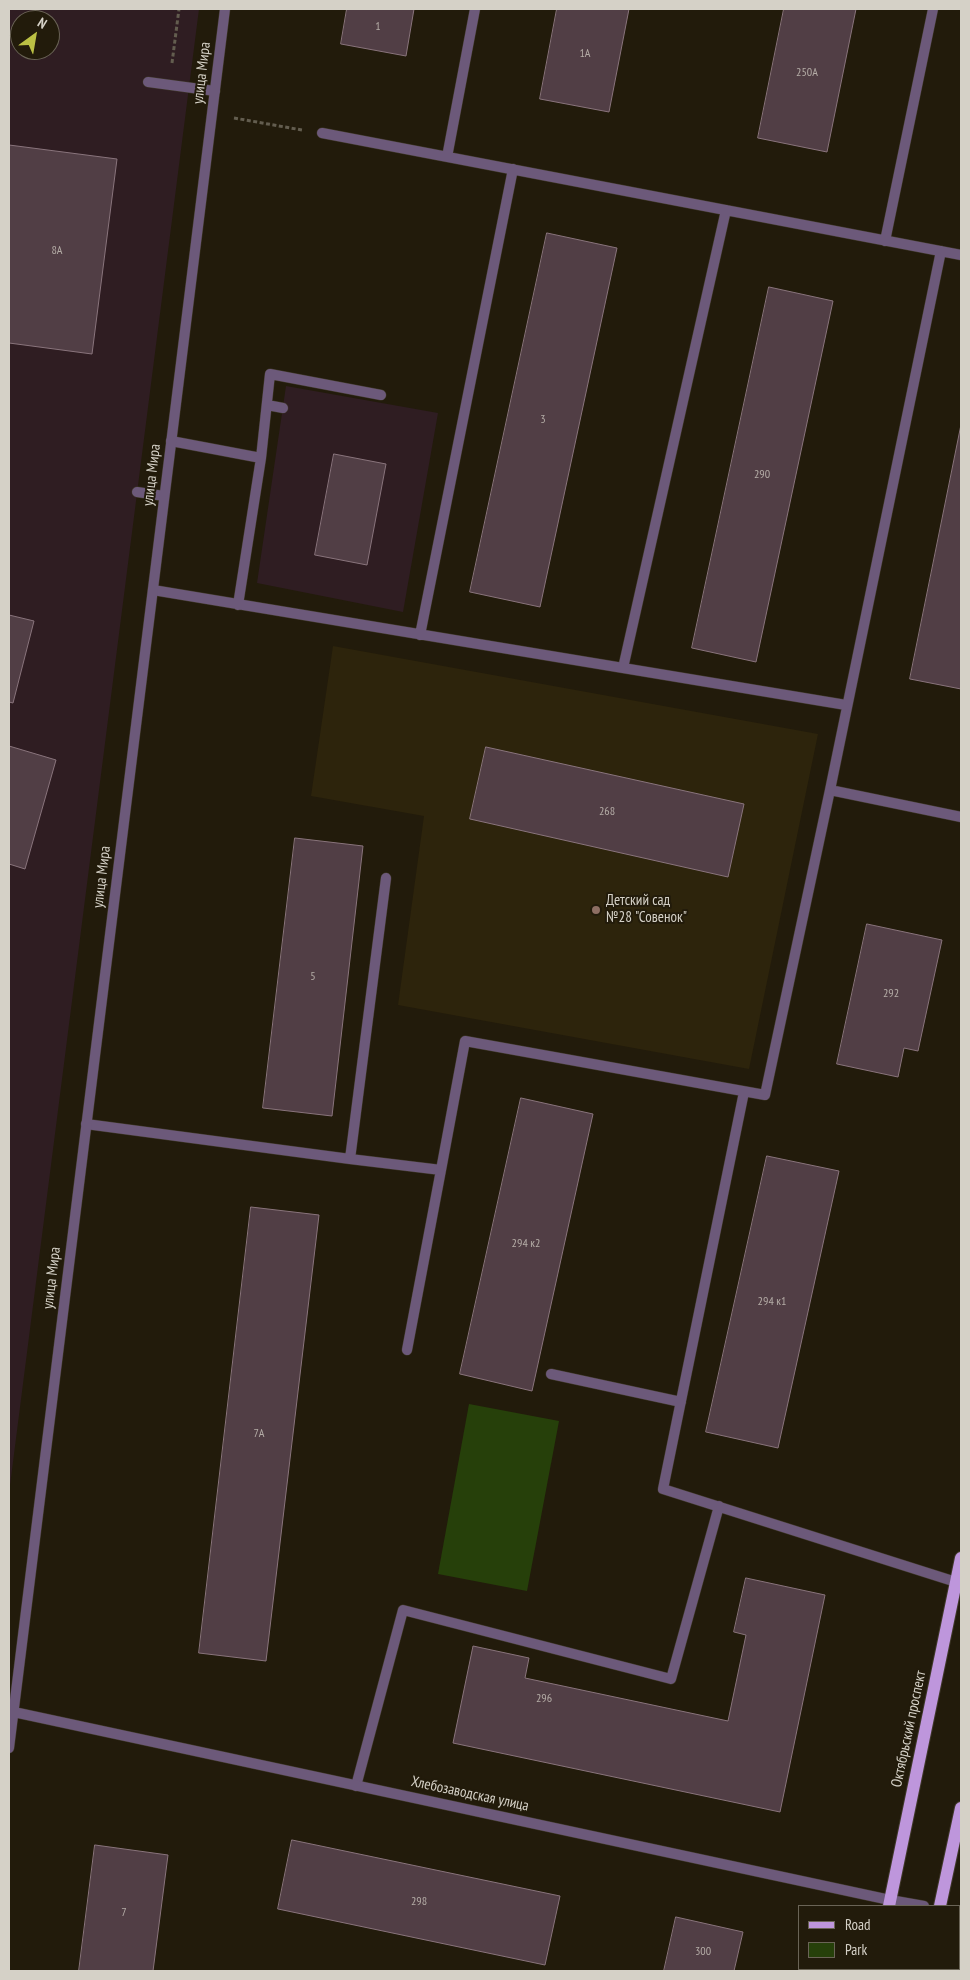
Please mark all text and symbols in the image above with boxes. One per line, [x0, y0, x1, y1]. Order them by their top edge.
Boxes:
north arrow [10, 10, 60, 60]
text: N [34, 13, 50, 33]
house number: 1 [375, 20, 381, 34]
street label: улица Мира [189, 41, 215, 105]
house number: 1А [579, 47, 591, 61]
house number: 250А [796, 66, 818, 80]
house number: 8А [51, 244, 63, 258]
house number: 3 [540, 413, 546, 427]
street label: улица Мира [139, 443, 165, 507]
house number: 290 [754, 468, 770, 482]
house number: 268 [599, 805, 615, 819]
street label: улица Мира [89, 845, 115, 909]
place label: Детский сад №28 "Совенок" [606, 892, 687, 927]
marker: Детский сад №28 "Совенок" [590, 904, 602, 916]
house number: 5 [310, 970, 316, 984]
house number: 292 [883, 987, 899, 1001]
house number: 294 к2 [512, 1237, 540, 1251]
street label: улица Мира [39, 1246, 65, 1310]
house number: 294 к1 [758, 1295, 786, 1309]
house number: 7А [253, 1427, 265, 1441]
street label: Октябрьский проспект [888, 1669, 930, 1789]
house number: 296 [536, 1692, 552, 1706]
street label: Хлебозаводская улица [410, 1773, 530, 1815]
house number: 298 [411, 1895, 427, 1909]
legend [798, 1905, 960, 1970]
house number: 7 [121, 1906, 127, 1920]
text: Road [845, 1915, 871, 1934]
text: Park [845, 1940, 867, 1959]
house number: 300 [695, 1945, 711, 1959]

